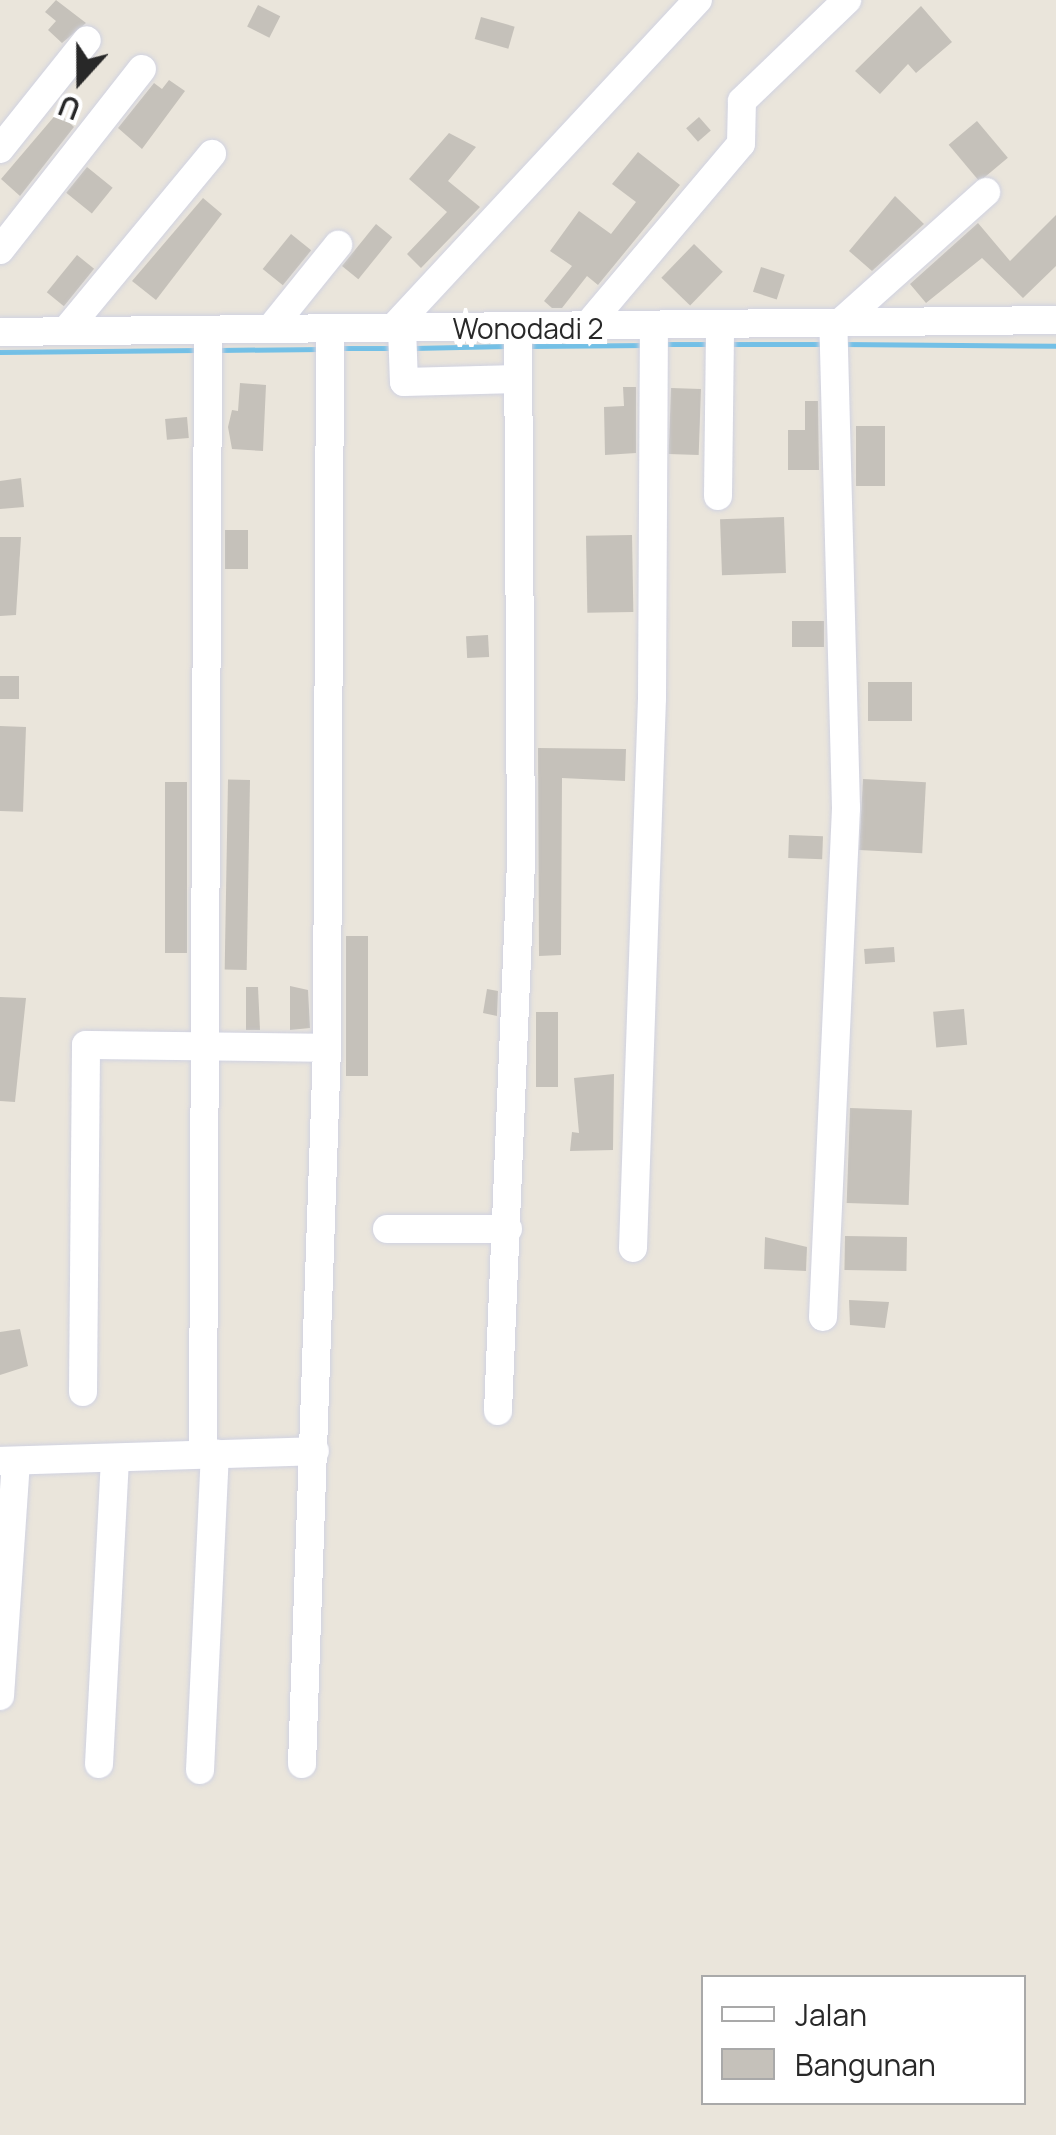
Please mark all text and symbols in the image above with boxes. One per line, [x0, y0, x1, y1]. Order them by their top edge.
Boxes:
north arrow [30, 30, 130, 130]
text: U [53, 87, 85, 129]
street label: Wonodadi 2 [452, 311, 604, 345]
legend [701, 1975, 1026, 2105]
text: Jalan [795, 1994, 867, 2035]
text: Bangunan [795, 2044, 936, 2085]

